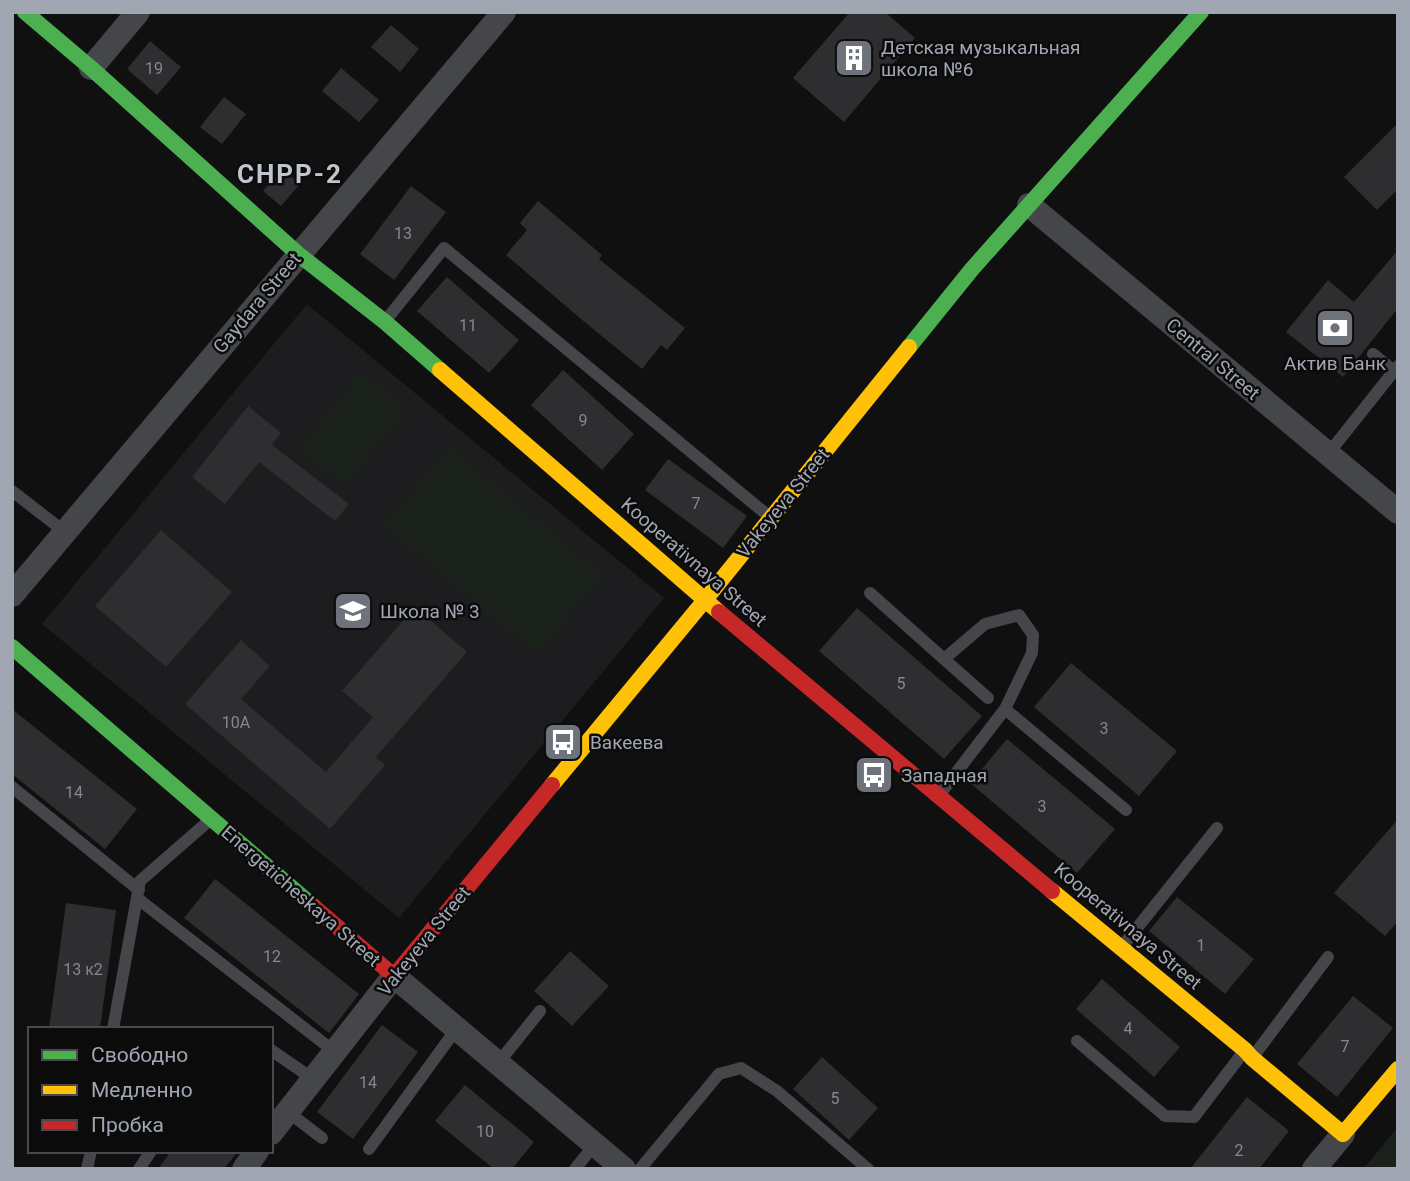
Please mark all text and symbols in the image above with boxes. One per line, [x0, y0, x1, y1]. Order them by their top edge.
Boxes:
place label: Детская музыкальная школа №6 [881, 36, 1080, 81]
building icon: Детская музыкальная школа №6 [833, 37, 875, 79]
house number: 19 [145, 59, 163, 78]
district label: CHPP-2 [237, 159, 343, 189]
house number: 13 [394, 224, 412, 243]
street label: Gaydara Street [208, 248, 306, 358]
bank icon: Актив Банк [1314, 307, 1356, 349]
street label: Central Street [1162, 313, 1264, 405]
house number: 11 [459, 316, 477, 335]
place label: Актив Банк [1284, 352, 1387, 375]
house number: 9 [579, 411, 588, 430]
street label: Vakeyeva Street [732, 444, 834, 562]
street label: Kooperativnaya Street [617, 493, 771, 631]
house number: 7 [692, 494, 701, 513]
school or university icon: Школа № 3 [332, 590, 374, 632]
place label: Школа № 3 [380, 600, 480, 623]
house number: 5 [897, 674, 906, 693]
house number: 10А [222, 713, 251, 732]
house number: 3 [1100, 719, 1109, 738]
bus stop icon: Вакеева [542, 721, 584, 763]
place label: Вакеева [590, 731, 664, 754]
bus stop icon: Западная [853, 754, 895, 796]
place label: Западная [901, 764, 987, 787]
house number: 14 [65, 783, 83, 802]
house number: 3 [1038, 797, 1047, 816]
street label: Energeticheskaya Street [217, 821, 385, 971]
street label: Kooperativnaya Street [1050, 858, 1206, 994]
street label: Vakeyeva Street [373, 882, 475, 1000]
house number: 1 [1197, 936, 1206, 955]
house number: 12 [263, 947, 281, 966]
house number: 13 к2 [63, 960, 103, 979]
house number: 4 [1124, 1019, 1133, 1038]
legend [28, 1027, 273, 1153]
house number: 7 [1341, 1037, 1350, 1056]
text: Свободно [91, 1043, 188, 1067]
house number: 14 [359, 1073, 377, 1092]
text: Медленно [91, 1078, 193, 1102]
house number: 5 [831, 1089, 840, 1108]
text: Пробка [91, 1113, 164, 1137]
house number: 10 [476, 1122, 494, 1141]
house number: 2 [1235, 1141, 1244, 1160]

